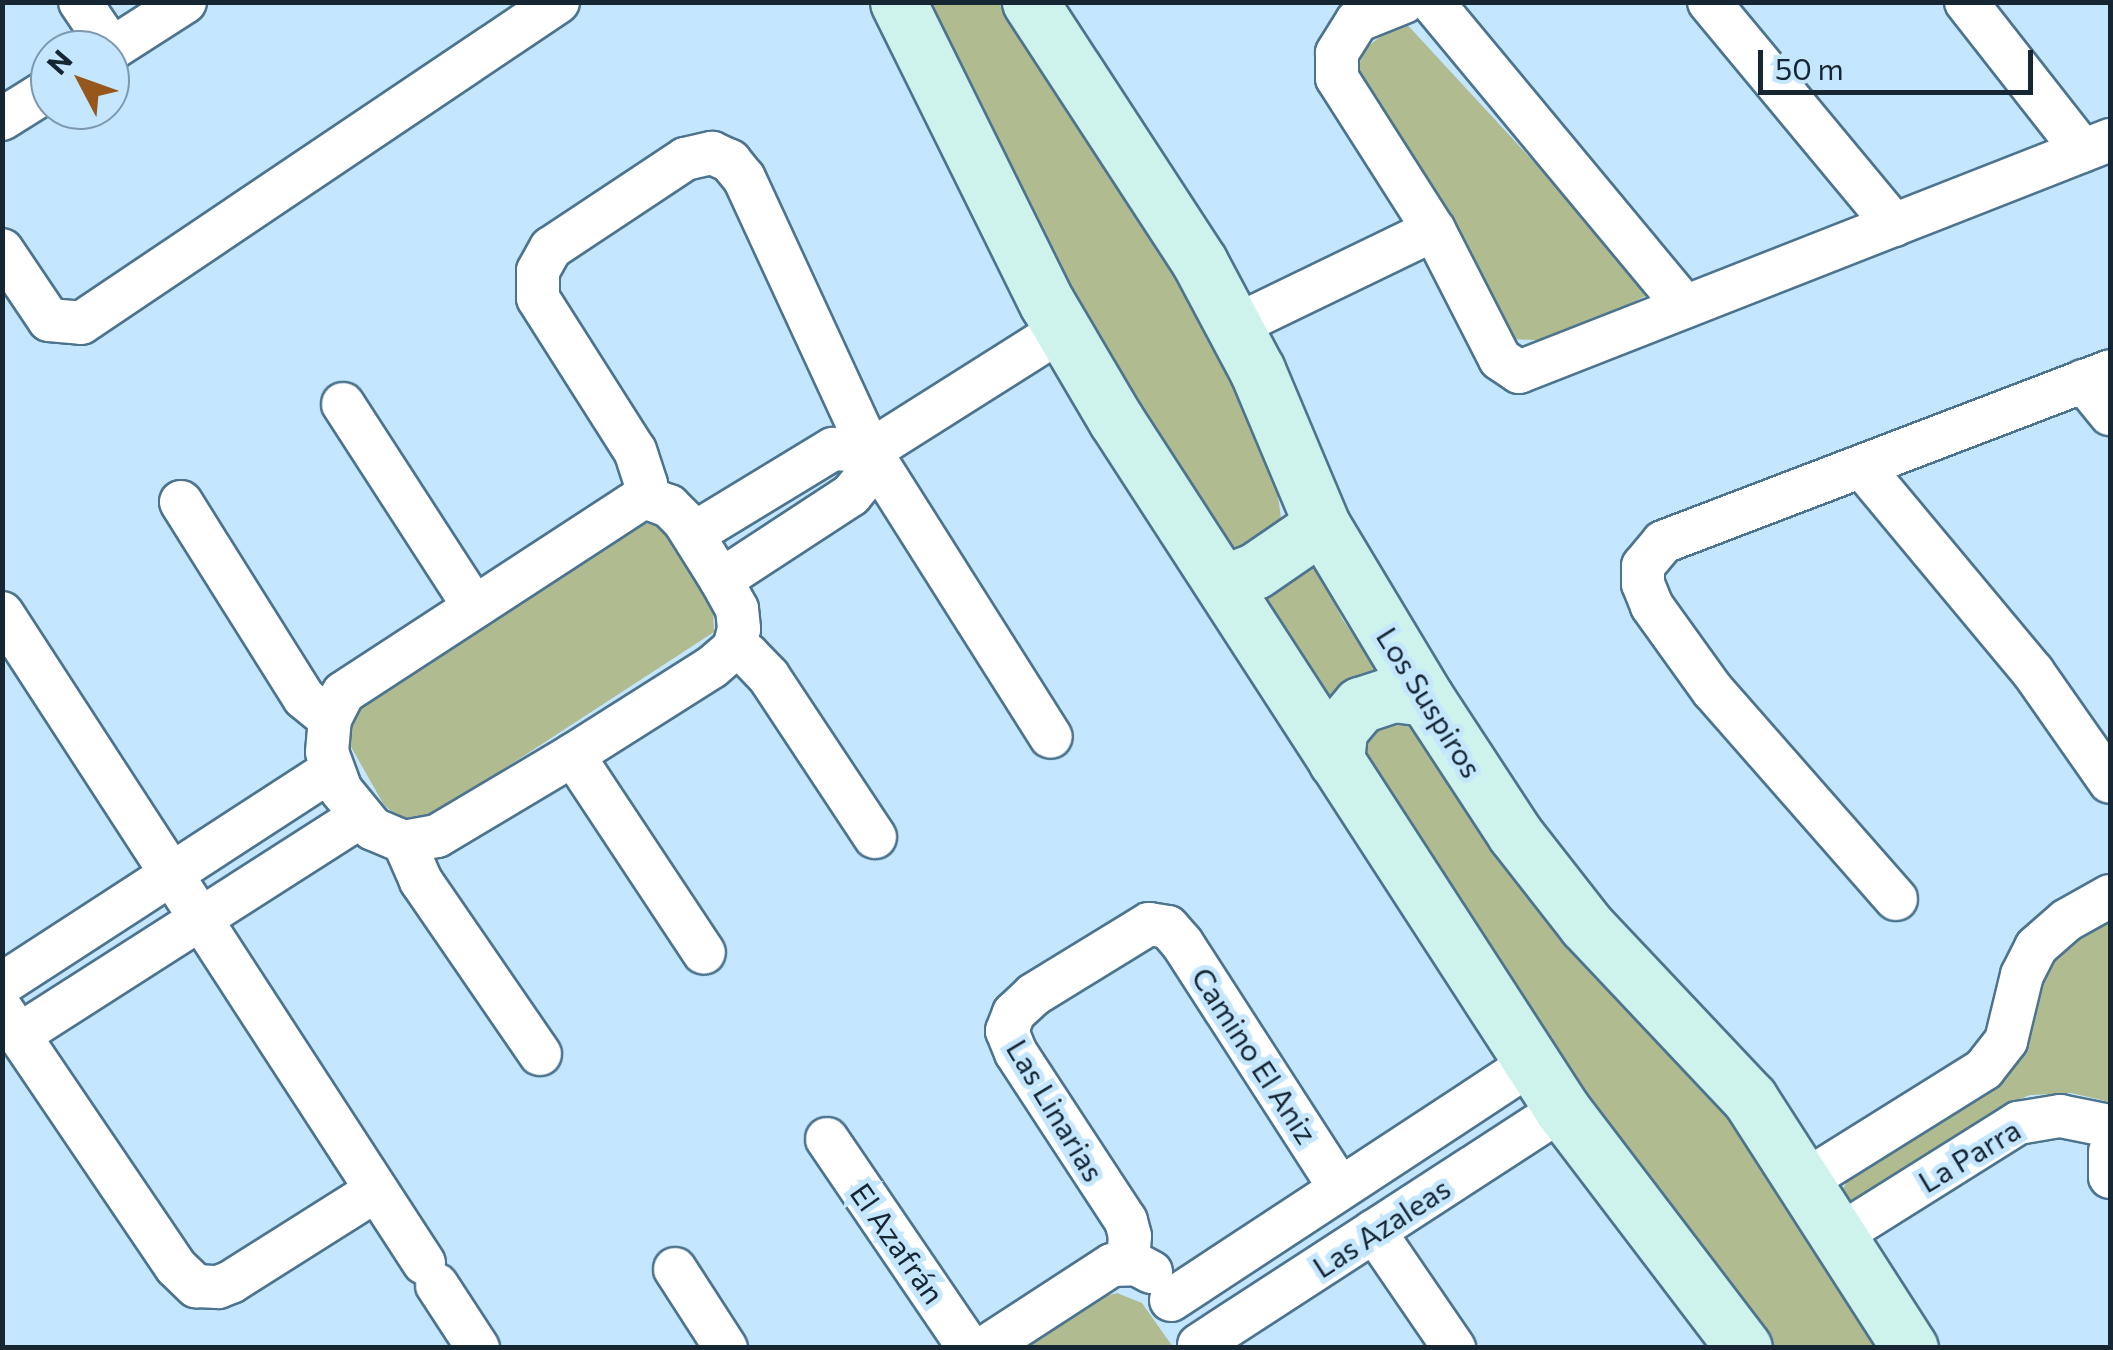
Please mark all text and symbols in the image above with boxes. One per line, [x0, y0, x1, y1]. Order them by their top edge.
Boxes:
north arrow [30, 30, 130, 130]
scale bar [1763, 30, 2038, 92]
text: N [39, 43, 79, 81]
text: 50 m [1775, 49, 1844, 86]
street label: Los Suspiros [1370, 620, 1490, 784]
street label: Camino El Aniz [1185, 960, 1325, 1150]
street label: Las Linarias [1000, 1033, 1112, 1187]
street label: La Parra [1912, 1111, 2026, 1199]
street label: Las Azaleas [1306, 1169, 1456, 1285]
street label: El Azafrán [843, 1176, 953, 1310]

